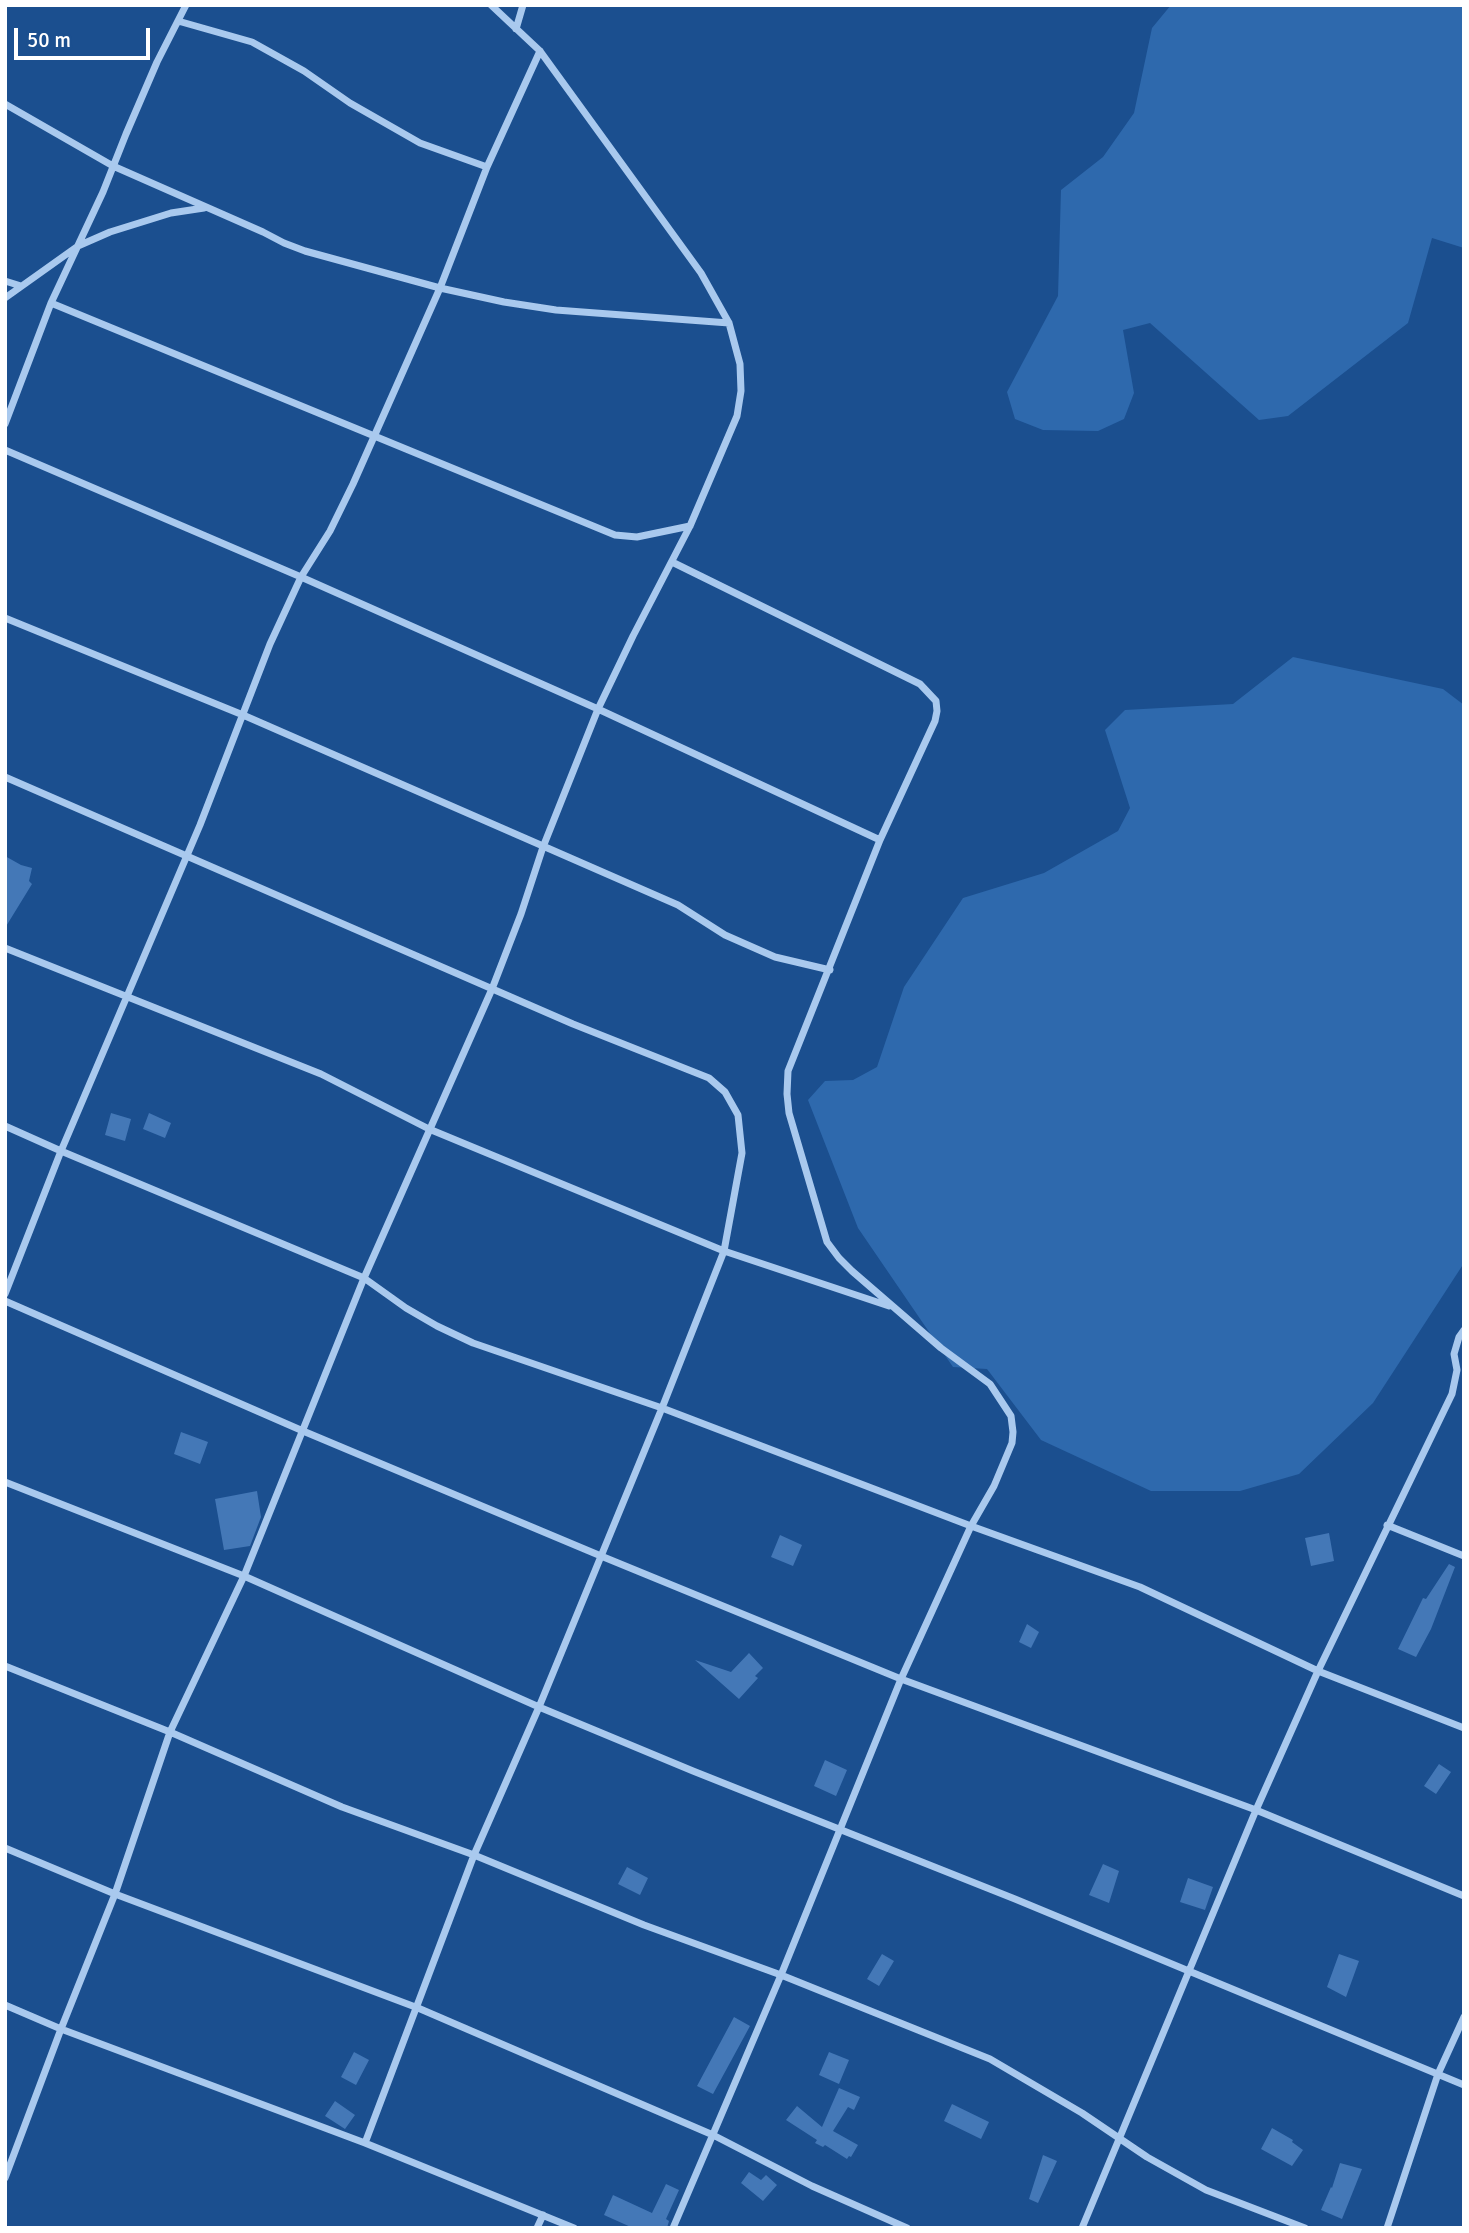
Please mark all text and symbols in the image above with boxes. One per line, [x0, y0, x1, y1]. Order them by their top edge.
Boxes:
scale bar [18, 14, 154, 58]
text: 50 m [27, 27, 71, 53]

